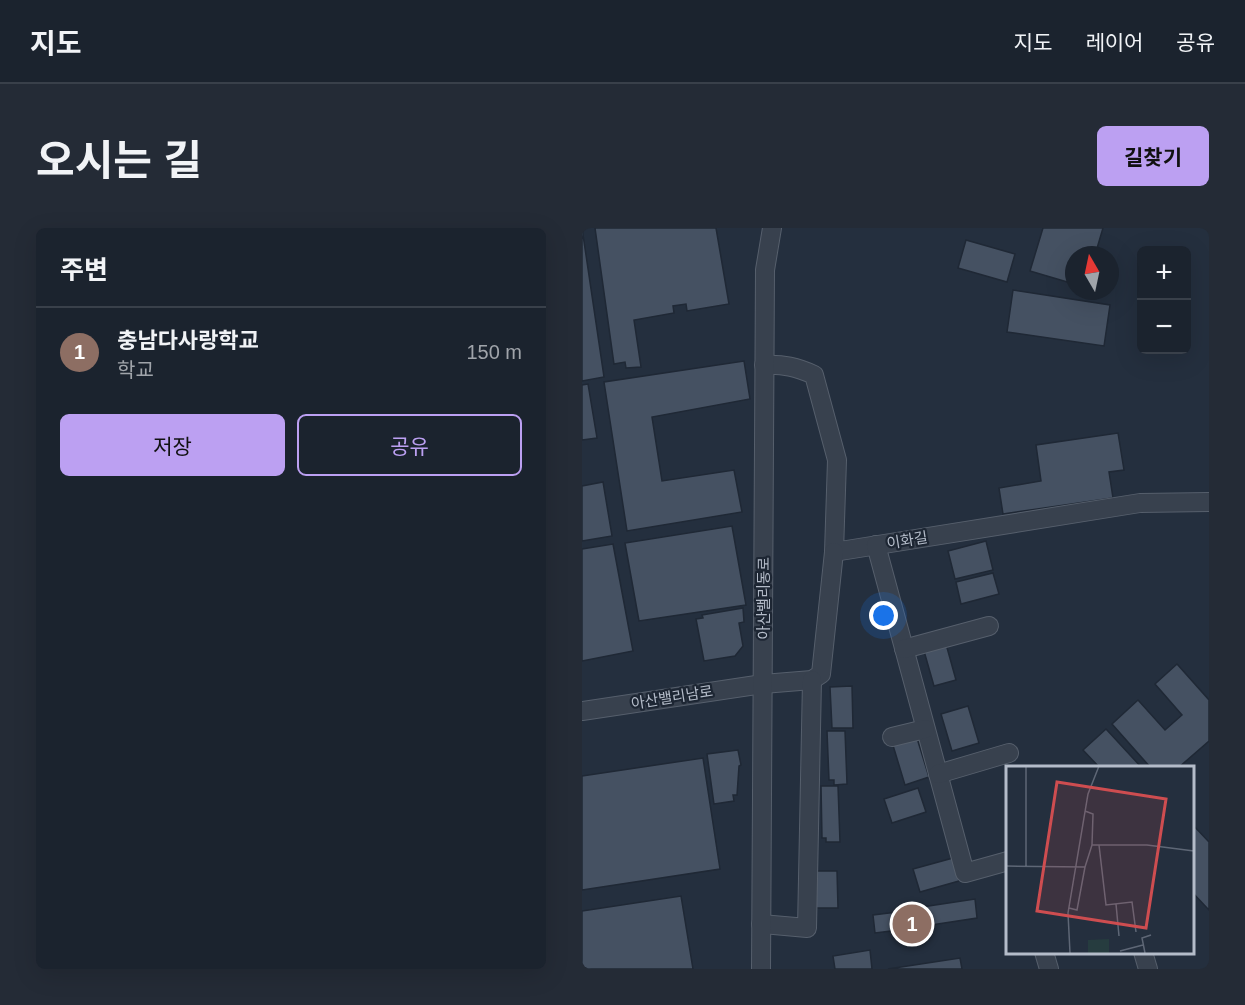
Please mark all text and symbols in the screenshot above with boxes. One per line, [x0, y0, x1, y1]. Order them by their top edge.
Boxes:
text: 지도 [30, 28, 82, 59]
text: 지도 [1014, 31, 1052, 54]
text: 레이어 [1085, 31, 1143, 54]
text: 공유 [1176, 31, 1215, 54]
button: 길찾기 [1097, 126, 1209, 186]
text: 오시는 길 [36, 137, 202, 184]
north arrow [1065, 246, 1119, 300]
map controls [1137, 246, 1191, 354]
button: + [1137, 246, 1191, 300]
text: 주변 [60, 255, 108, 285]
button: − [1137, 300, 1191, 354]
text: 충남다사랑학교 [117, 328, 259, 353]
text: 1 [74, 341, 85, 363]
text: 150 m [466, 341, 522, 363]
text: 학교 [117, 359, 154, 381]
button: 저장 [60, 414, 285, 476]
button: 공유 [297, 414, 522, 476]
street label: 이화길 [885, 528, 929, 552]
street label: 아산밸리동로 [755, 557, 772, 639]
your location [869, 601, 898, 630]
street label: 아산밸리남로 [630, 682, 714, 712]
inset map [1006, 766, 1194, 954]
pin: 1 [892, 902, 932, 946]

